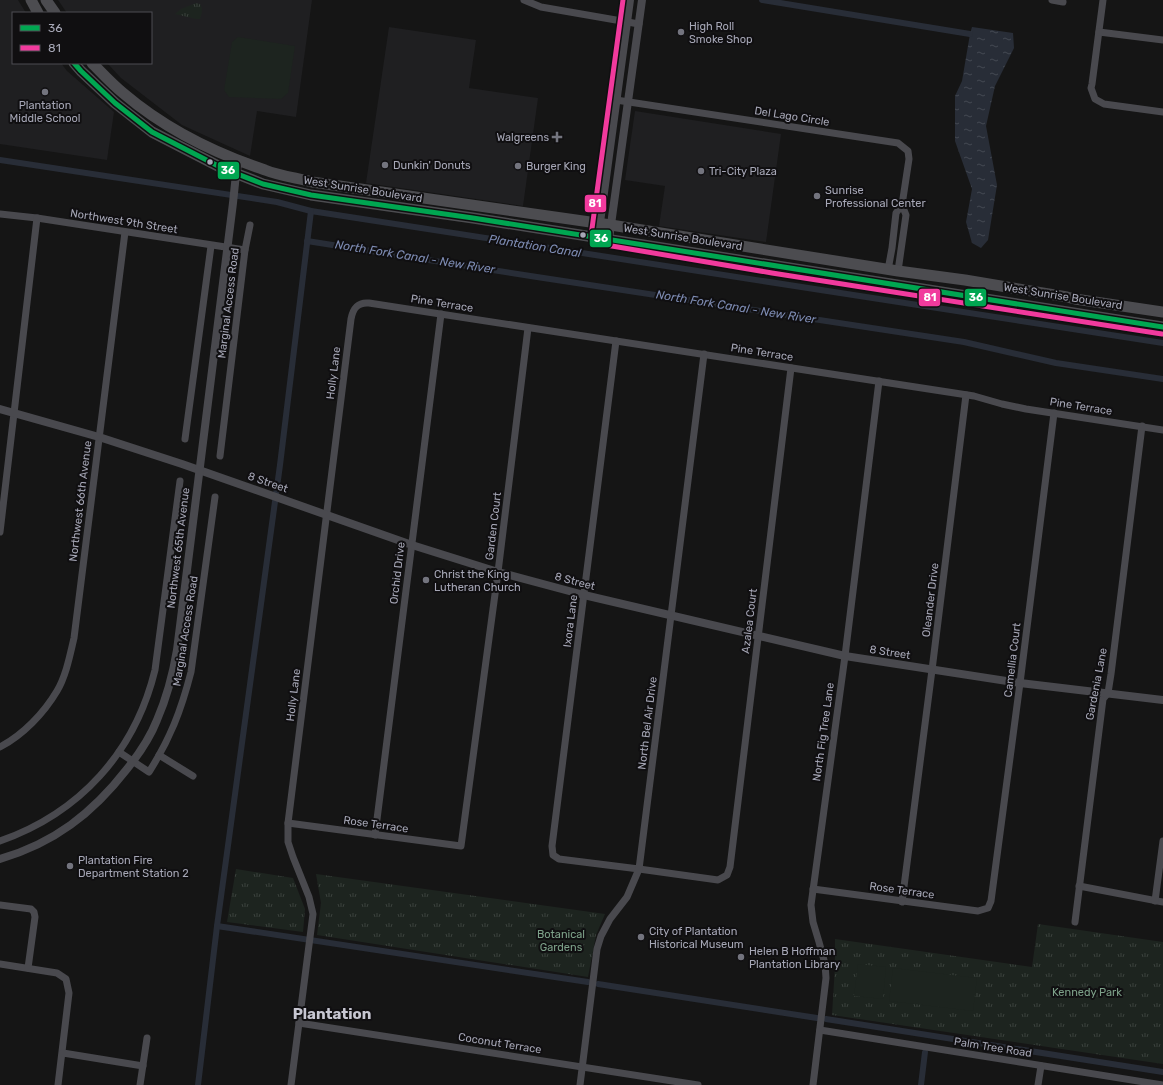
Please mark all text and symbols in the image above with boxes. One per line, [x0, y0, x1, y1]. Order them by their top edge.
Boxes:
legend [12, 12, 152, 64]
place label: High Roll Smoke Shop [689, 20, 753, 46]
text: 36 [48, 21, 62, 35]
marker: High Roll Smoke Shop [676, 27, 686, 37]
text: 81 [48, 41, 61, 55]
marker: Plantation Middle School [40, 87, 50, 97]
place label: Plantation Middle School [10, 99, 80, 125]
street label: Del Lago Circle [753, 104, 830, 129]
place label: Walgreens [496, 131, 549, 144]
marker: Walgreens [552, 132, 562, 142]
unlabelled marker [205, 157, 215, 167]
place label: Dunkin' Donuts [393, 159, 471, 172]
marker: Dunkin' Donuts [380, 160, 390, 170]
place label: Burger King [526, 160, 586, 173]
line badge: 36 [217, 161, 240, 180]
marker: Burger King [513, 161, 523, 171]
text: 36 [221, 164, 235, 177]
place label: Tri-City Plaza [709, 165, 777, 178]
marker: Tri-City Plaza [696, 166, 706, 176]
street label: West Sunrise Boulevard [303, 174, 423, 205]
place label: Sunrise Professional Center [825, 184, 927, 210]
marker: Sunrise Professional Center [812, 191, 822, 201]
line badge: 81 [584, 194, 607, 213]
text: 81 [589, 197, 601, 210]
street label: Northwest 9th Street [69, 207, 179, 237]
street label: West Sunrise Boulevard [623, 222, 743, 253]
line badge: 36 [589, 229, 612, 248]
unlabelled marker [578, 230, 588, 240]
water label: Plantation Canal [488, 232, 583, 260]
text: 36 [594, 232, 608, 245]
water label: North Fork Canal - New River [334, 237, 496, 277]
street label: Marginal Access Road [215, 247, 242, 359]
street label: West Sunrise Boulevard [1003, 281, 1123, 312]
water label: North Fork Canal - New River [655, 287, 817, 327]
line badge: 81 [918, 288, 941, 307]
line badge: 36 [964, 288, 987, 307]
text: 81 [924, 291, 936, 304]
text: 36 [969, 291, 983, 304]
street label: Pine Terrace [410, 292, 474, 315]
street label: Pine Terrace [730, 341, 794, 364]
street label: Holly Lane [324, 346, 343, 400]
street label: Pine Terrace [1049, 395, 1113, 418]
street label: Northwest 66th Avenue [67, 440, 94, 562]
street label: 8 Street [246, 470, 290, 496]
street label: Northwest 65th Avenue [165, 487, 192, 609]
street label: Garden Court [483, 491, 504, 561]
street label: Orchid Drive [387, 541, 408, 605]
street label: Oleander Drive [919, 562, 942, 638]
place label: Christ the King Lutheran Church [434, 568, 521, 594]
street label: 8 Street [553, 570, 597, 593]
street label: Marginal Access Road [170, 575, 201, 687]
marker: Christ the King Lutheran Church [421, 575, 431, 585]
street label: Azalea Court [739, 587, 760, 654]
street label: Ixora Lane [561, 594, 580, 648]
street label: Camellia Court [1001, 621, 1024, 698]
street label: 8 Street [868, 643, 912, 662]
street label: Gardenia Lane [1083, 647, 1110, 721]
street label: Holly Lane [284, 668, 303, 722]
street label: North Bel Air Drive [635, 676, 660, 770]
street label: North Fig Tree Lane [810, 682, 837, 782]
street label: Rose Terrace [342, 813, 409, 836]
place label: Plantation Fire Department Station 2 [78, 854, 189, 880]
marker: Plantation Fire Department Station 2 [65, 861, 75, 871]
street label: Rose Terrace [868, 879, 935, 902]
place label: City of Plantation Historical Museum [649, 925, 744, 951]
park label: Botanical Gardens [537, 928, 585, 954]
marker: City of Plantation Historical Museum [636, 932, 646, 942]
place label: Helen B Hoffman Plantation Library [749, 945, 840, 971]
marker: Helen B Hoffman Plantation Library [736, 952, 746, 962]
park label: Kennedy Park [1052, 986, 1122, 999]
district label: Plantation [293, 1005, 371, 1023]
street label: Coconut Terrace [457, 1030, 542, 1056]
street label: Palm Tree Road [953, 1035, 1033, 1060]

